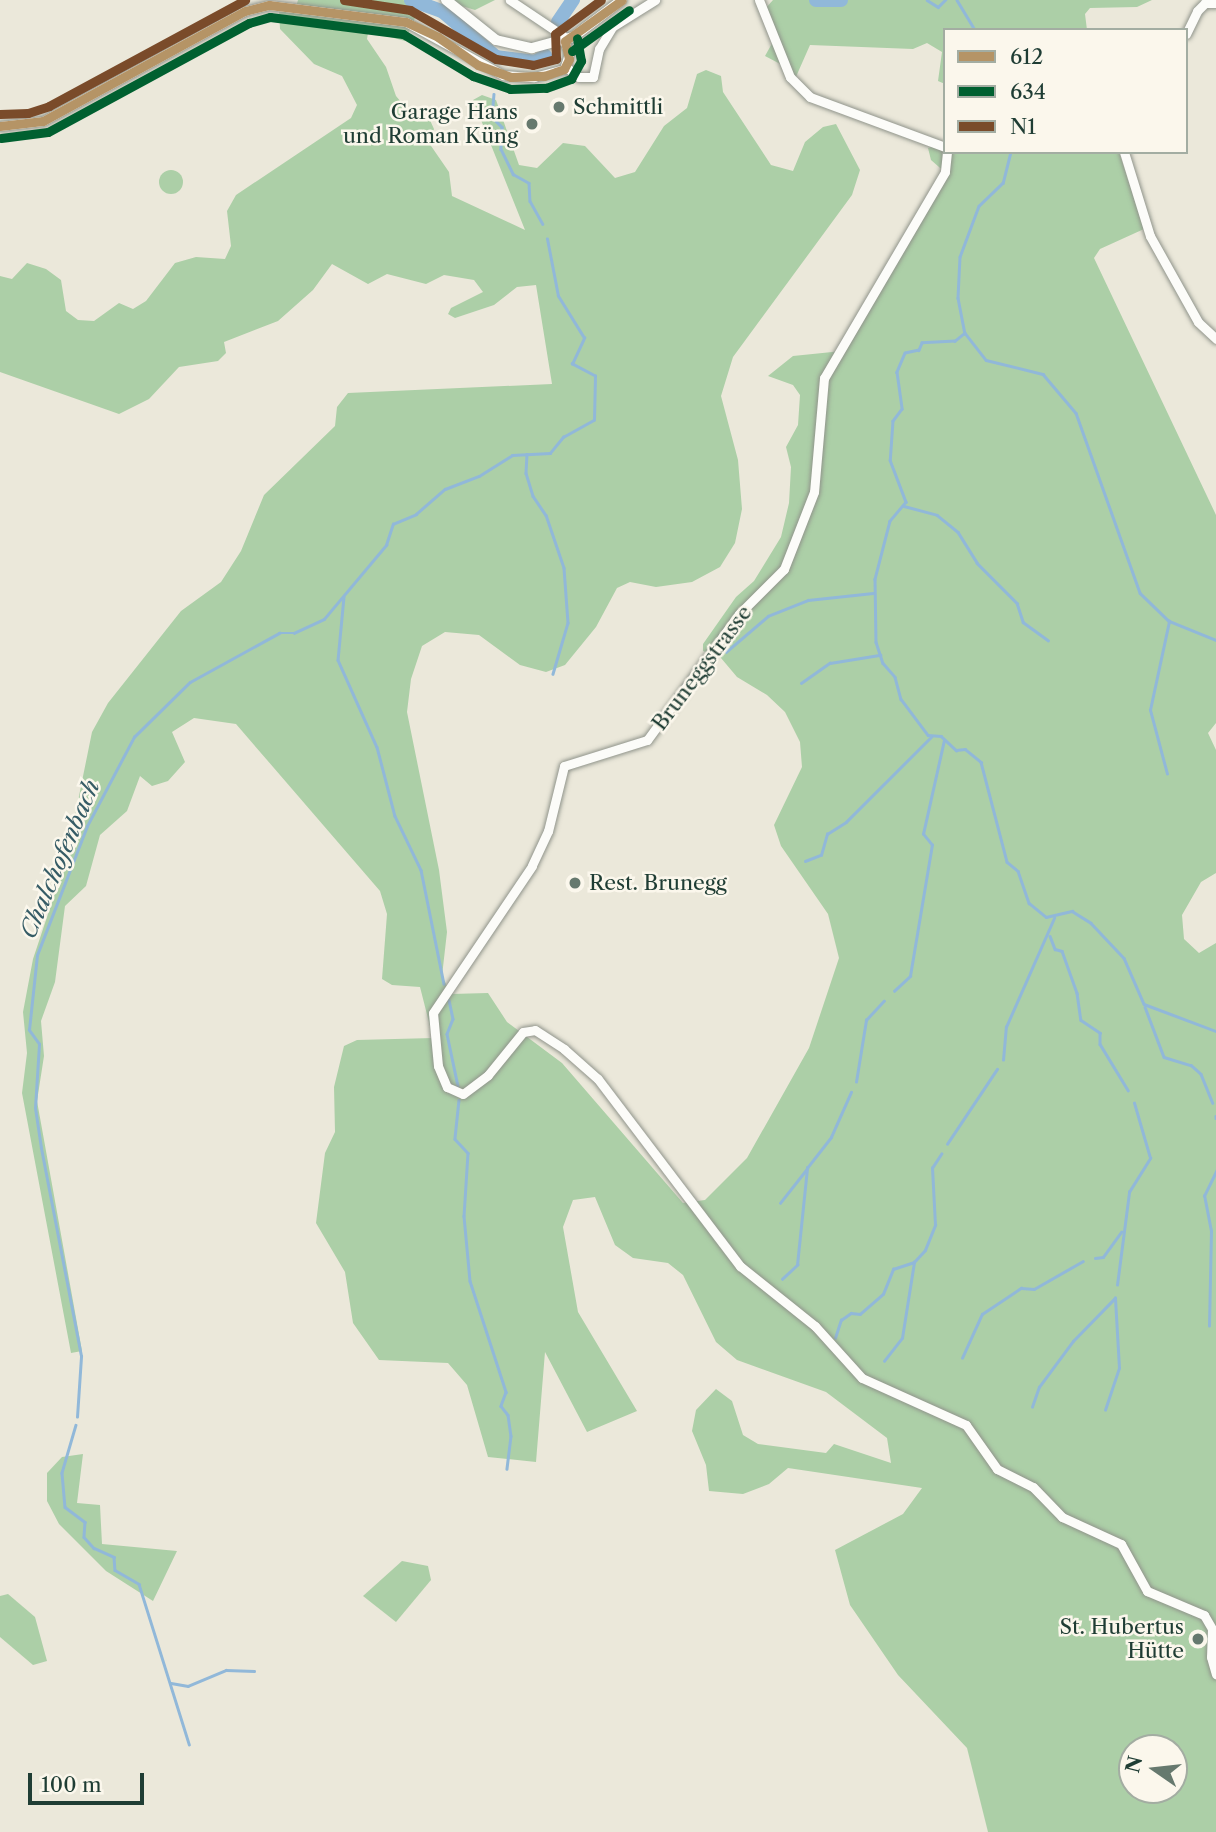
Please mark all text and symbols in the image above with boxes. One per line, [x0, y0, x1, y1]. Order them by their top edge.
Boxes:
legend [943, 28, 1188, 154]
text: 612 [1010, 44, 1043, 69]
text: 634 [1010, 79, 1046, 104]
place label: Schmittli [573, 94, 663, 120]
place label: Garage Hans und Roman Küng [343, 99, 518, 149]
marker: Schmittli [551, 99, 567, 115]
text: N1 [1010, 114, 1036, 139]
marker: Garage Hans und Roman Küng [524, 116, 540, 132]
street label: Bruneggstrasse [647, 601, 757, 735]
water label: Chalchofenbach [14, 776, 106, 942]
place label: Rest. Brunegg [589, 870, 727, 896]
marker: Rest. Brunegg [567, 875, 583, 891]
place label: St. Hubertus Hütte [1060, 1614, 1184, 1664]
marker: St. Hubertus Hütte [1190, 1631, 1206, 1647]
north arrow [1118, 1734, 1188, 1804]
text: N [1121, 1753, 1147, 1775]
scale bar [32, 1758, 147, 1802]
text: 100 m [41, 1772, 102, 1797]

